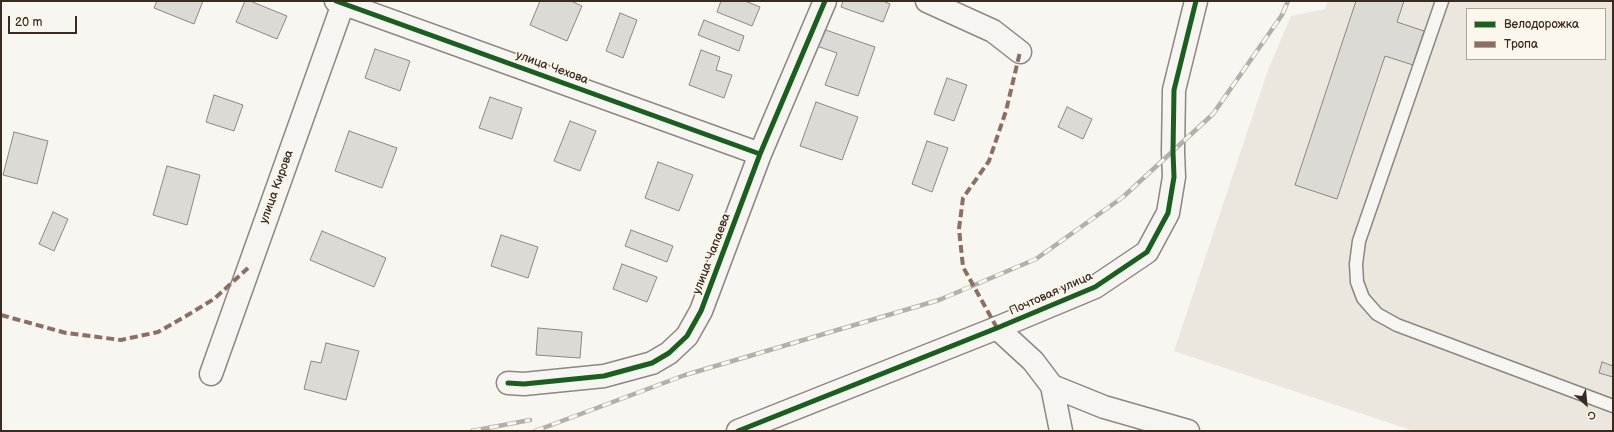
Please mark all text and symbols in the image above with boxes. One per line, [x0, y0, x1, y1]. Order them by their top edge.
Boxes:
scale bar [10, 8, 79, 34]
legend [1466, 8, 1606, 60]
text: 20 m [15, 15, 42, 30]
text: Велодорожка [1504, 17, 1579, 32]
text: Тропа [1504, 37, 1538, 52]
street label: улица Чехова [514, 48, 590, 88]
street label: улица Кирова [257, 148, 297, 226]
street label: улица Чапаева [690, 211, 734, 297]
street label: Почтовая улица [1007, 269, 1095, 319]
north arrow [1566, 384, 1606, 424]
text: С [1585, 408, 1598, 423]

